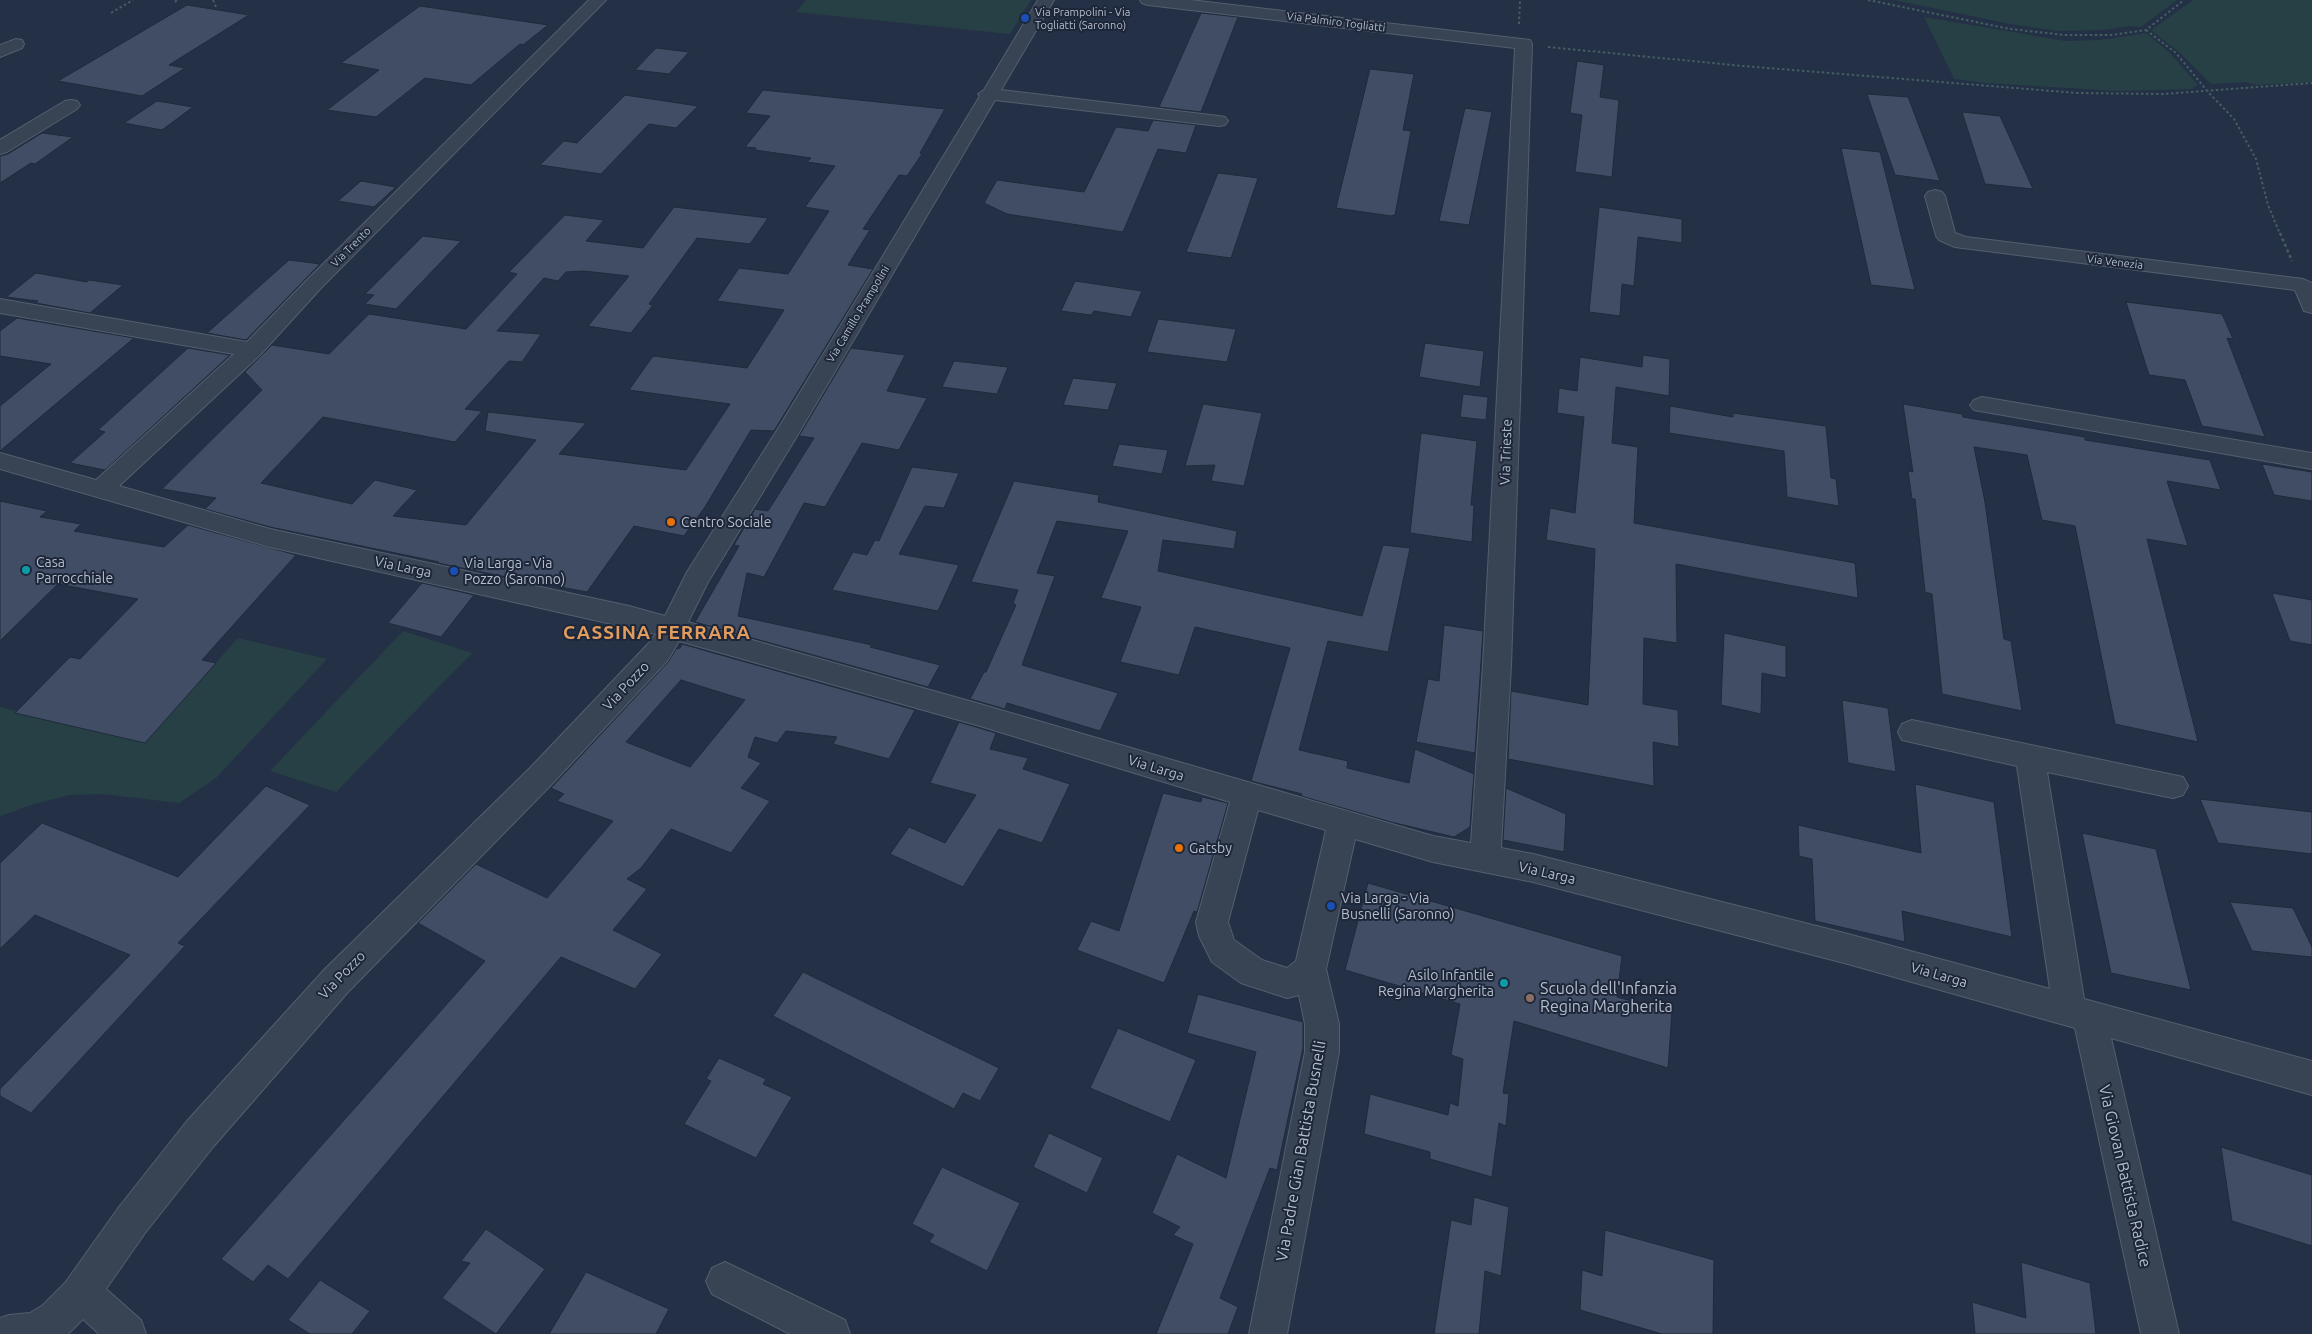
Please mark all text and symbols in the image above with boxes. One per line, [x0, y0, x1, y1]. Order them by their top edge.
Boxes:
place label: Via Prampolini - Via Togliatti (Saronno) [1035, 5, 1130, 31]
street label: Via Palmiro Togliatti [1286, 9, 1386, 35]
marker: Via Prampolini - Via Togliatti (Saronno) [1019, 12, 1031, 24]
street label: Via Trento [328, 224, 374, 270]
street label: Via Venezia [2086, 252, 2144, 272]
street label: Via Camillo Prampolini [824, 263, 892, 365]
street label: Via Trieste [1496, 419, 1516, 485]
place label: Centro Sociale [681, 514, 772, 530]
marker: Centro Sociale [665, 516, 677, 528]
street label: Via Larga [373, 553, 433, 581]
place label: Casa Parrocchiale [36, 554, 113, 586]
place label: Via Larga - Via Pozzo (Saronno) [464, 555, 565, 588]
marker: Casa Parrocchiale [20, 564, 32, 576]
marker: Via Larga - Via Pozzo (Saronno) [448, 565, 460, 577]
district label: CASSINA FERRARA [561, 622, 753, 644]
street label: Via Pozzo [599, 658, 653, 714]
street label: Via Larga [1126, 751, 1186, 785]
place label: Gatsby [1189, 840, 1232, 856]
marker: Gatsby [1173, 842, 1185, 854]
street label: Via Larga [1517, 858, 1577, 888]
place label: Via Larga - Via Busnelli (Saronno) [1341, 890, 1454, 922]
marker: Via Larga - Via Busnelli (Saronno) [1325, 900, 1337, 912]
street label: Via Pozzo [315, 947, 369, 1003]
street label: Via Larga [1909, 959, 1969, 991]
place label: Asilo Infantile Regina Margherita [1378, 967, 1494, 1000]
marker: Asilo Infantile Regina Margherita [1498, 977, 1510, 989]
place label: Scuola dell'Infanzia Regina Margherita [1540, 979, 1677, 1017]
marker: Scuola dell'Infanzia Regina Margherita [1524, 992, 1536, 1004]
street label: Via Padre Gian Battista Busnelli [1272, 1039, 1330, 1263]
street label: Via Giovan Battista Radice [2095, 1083, 2155, 1269]

